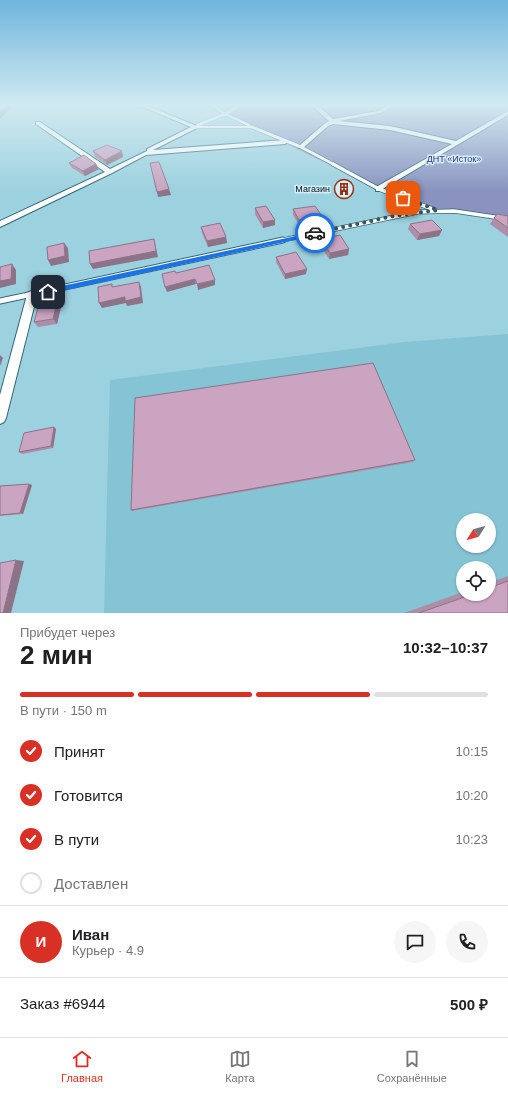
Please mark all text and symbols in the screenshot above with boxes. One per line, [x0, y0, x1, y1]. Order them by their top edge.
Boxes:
park label: ДНТ «Исток» [427, 154, 481, 164]
building icon: Магазин [333, 178, 355, 200]
pin [386, 181, 420, 215]
place label: Магазин [295, 184, 330, 194]
icon: bag [392, 187, 414, 209]
courier [295, 213, 335, 253]
icon: car [304, 222, 326, 244]
pin [31, 275, 65, 309]
icon: home [37, 281, 59, 303]
north arrow [456, 513, 496, 553]
map controls [456, 513, 496, 601]
button: locate [456, 561, 496, 601]
text: Прибудет через [20, 625, 115, 640]
text: 10:32–10:37 [403, 639, 488, 656]
text: 2 мин [20, 640, 93, 670]
text: В пути · 150 m [20, 703, 107, 718]
icon: check [20, 740, 42, 762]
text: Принят [54, 743, 105, 760]
text: 10:15 [455, 744, 488, 759]
icon: check [20, 784, 42, 806]
text: Готовится [54, 787, 123, 804]
text: 10:20 [455, 788, 488, 803]
icon: check [20, 828, 42, 850]
text: В пути [54, 831, 99, 848]
text: 10:23 [455, 832, 488, 847]
text: Доставлен [54, 875, 128, 892]
button: chat [394, 921, 436, 963]
button: phone [446, 921, 488, 963]
text: Иван [72, 926, 109, 943]
text: И [36, 933, 46, 950]
text: Курьер · 4.9 [72, 943, 144, 958]
text: Заказ #6944 [20, 995, 105, 1012]
text: 500 ₽ [450, 996, 488, 1013]
tab: Главная [61, 1048, 103, 1084]
tab: Карта [225, 1048, 255, 1084]
tab: Сохранённые [377, 1048, 447, 1084]

